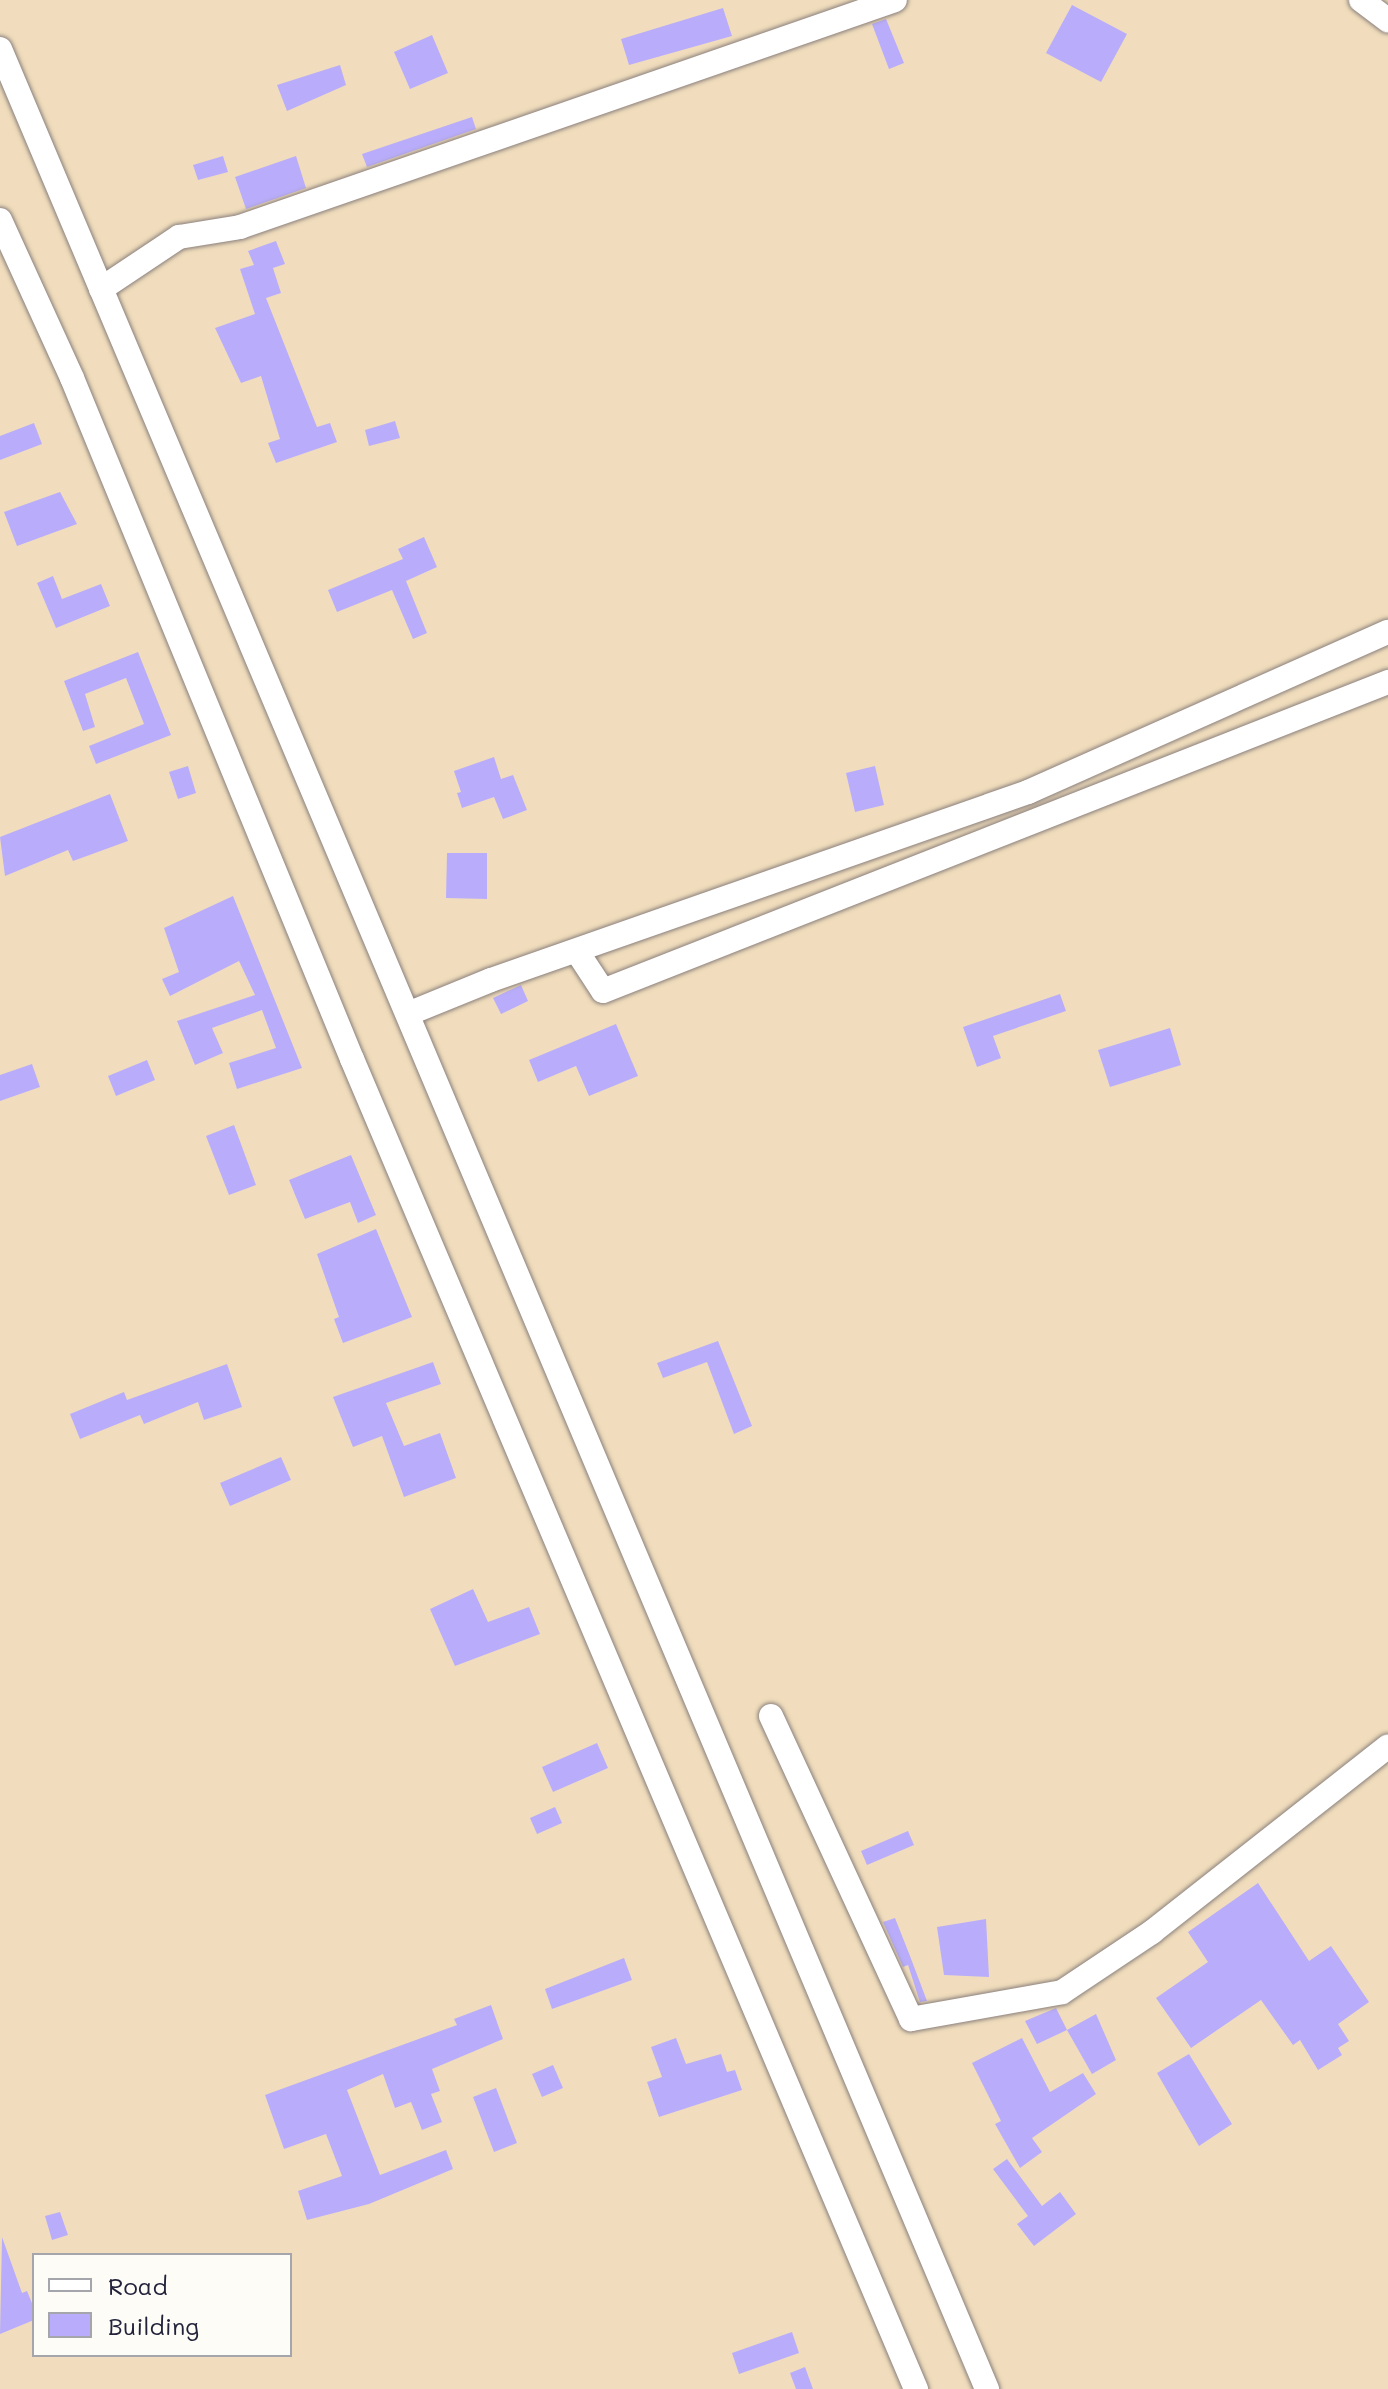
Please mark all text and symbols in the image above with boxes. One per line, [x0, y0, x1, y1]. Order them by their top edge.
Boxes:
legend [32, 2253, 292, 2357]
text: Road [108, 2270, 168, 2301]
text: Building [108, 2310, 199, 2341]

